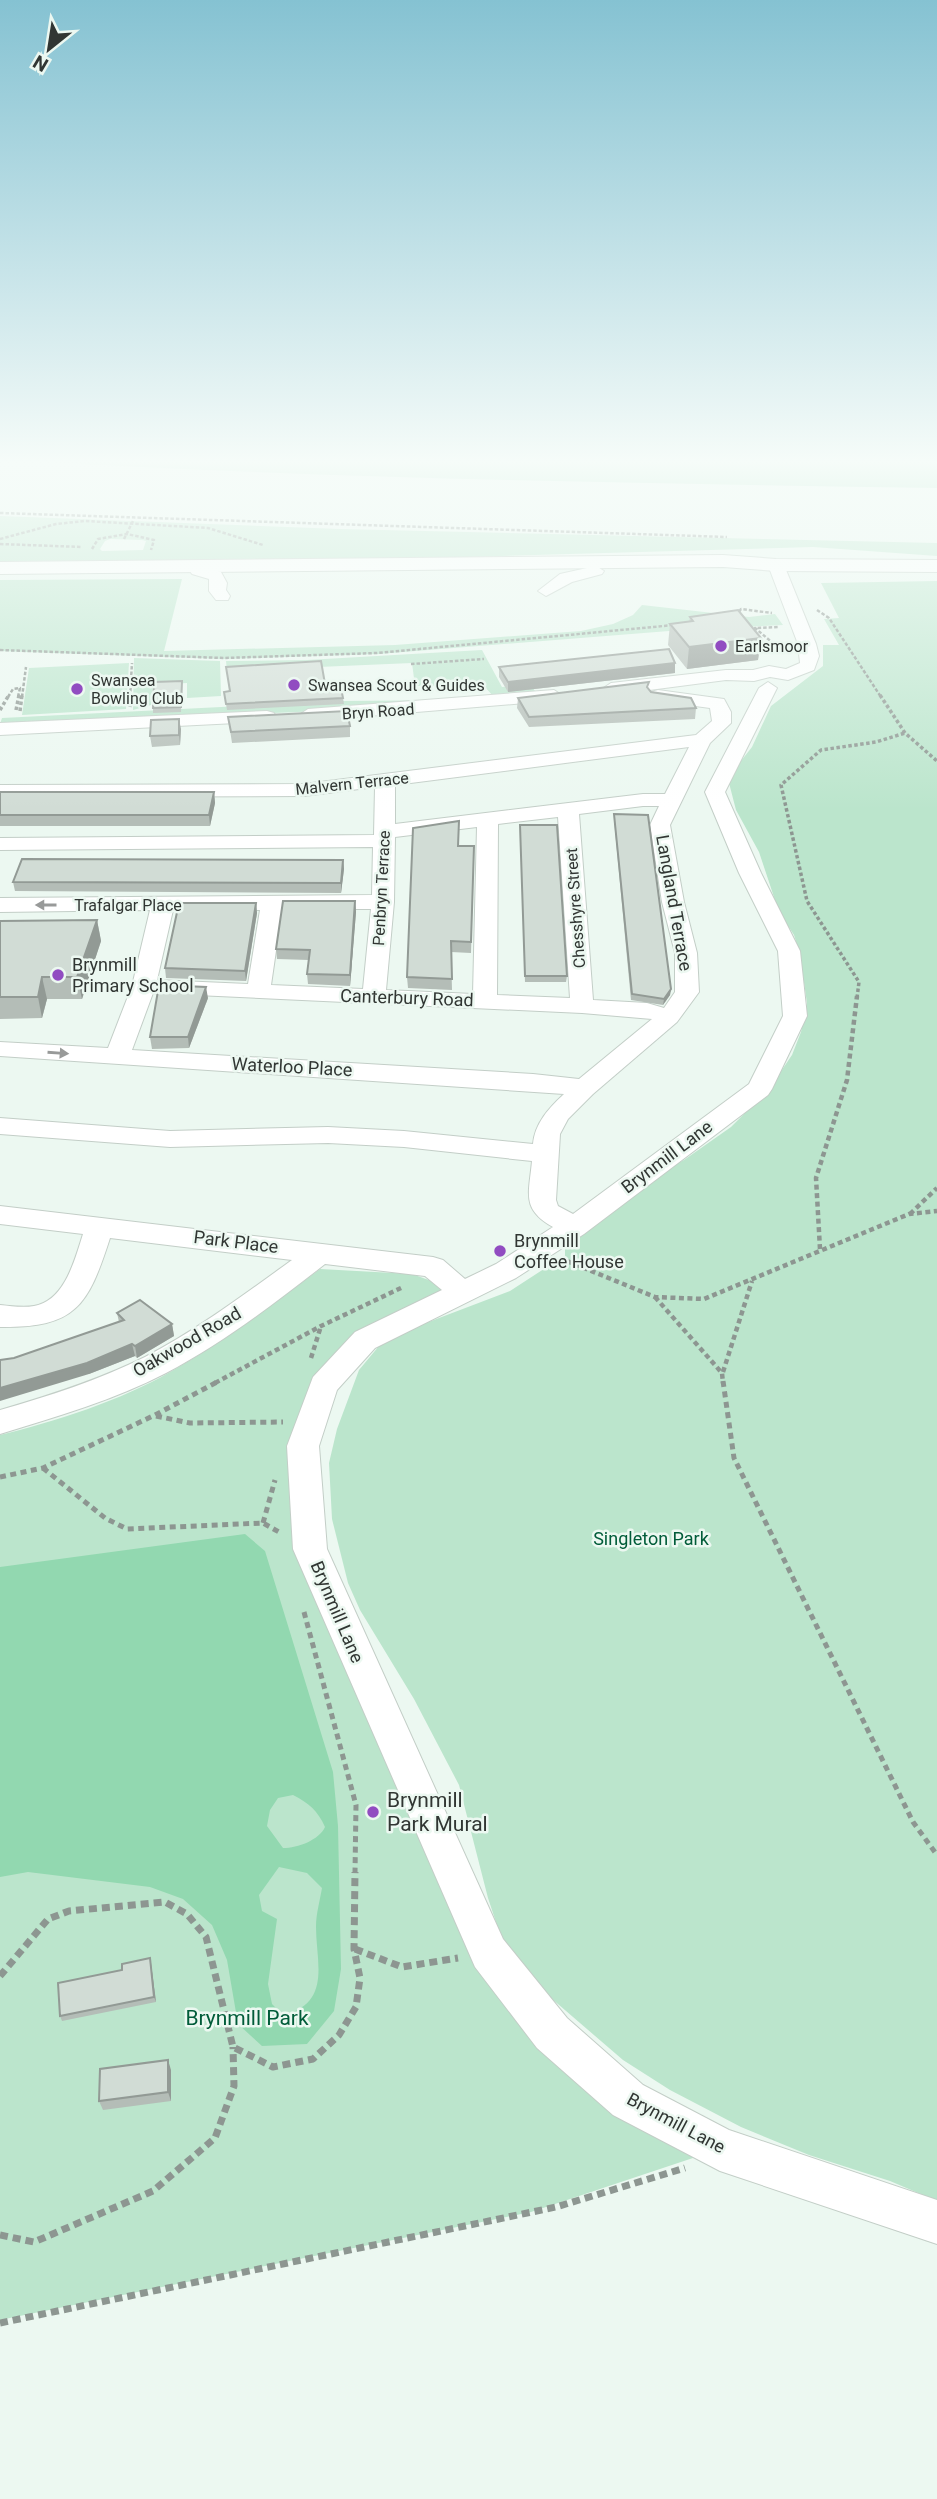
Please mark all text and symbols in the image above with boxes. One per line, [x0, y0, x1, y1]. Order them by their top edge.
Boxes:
north arrow [14, 14, 84, 84]
text: N [29, 50, 52, 77]
place label: Earlsmoor [735, 637, 809, 656]
marker: Earlsmoor [713, 638, 729, 654]
place label: Swansea Bowling Club [91, 671, 184, 708]
place label: Swansea Scout & Guides [308, 676, 485, 695]
marker: Swansea Scout & Guides [286, 677, 302, 693]
marker: Swansea Bowling Club [69, 681, 85, 697]
street label: Bryn Road [341, 699, 415, 724]
street label: Malvern Terrace [294, 768, 410, 799]
street label: Penbryn Terrace [369, 830, 394, 946]
street label: Langland Terrace [652, 833, 697, 973]
street label: Chesshyre Street [562, 847, 589, 969]
street label: Trafalgar Place [74, 896, 182, 915]
one-way arrow [35, 899, 57, 911]
place label: Brynmill Primary School [72, 954, 194, 996]
marker: Brynmill Primary School [50, 967, 66, 983]
street label: Canterbury Road [340, 985, 474, 1010]
one-way arrow [48, 1048, 70, 1059]
street label: Waterloo Place [231, 1053, 353, 1080]
street label: Brynmill Lane [617, 1116, 716, 1198]
street label: Park Place [192, 1226, 280, 1257]
place label: Brynmill Coffee House [514, 1230, 624, 1272]
marker: Brynmill Coffee House [492, 1243, 508, 1259]
street label: Oakwood Road [129, 1302, 245, 1381]
park label: Singleton Park [593, 1528, 710, 1549]
street label: Brynmill Lane [307, 1558, 368, 1666]
place label: Brynmill Park Mural [387, 1788, 488, 1836]
marker: Brynmill Park Mural [365, 1804, 381, 1820]
park label: Brynmill Park [185, 2006, 309, 2030]
street label: Brynmill Lane [624, 2088, 729, 2157]

